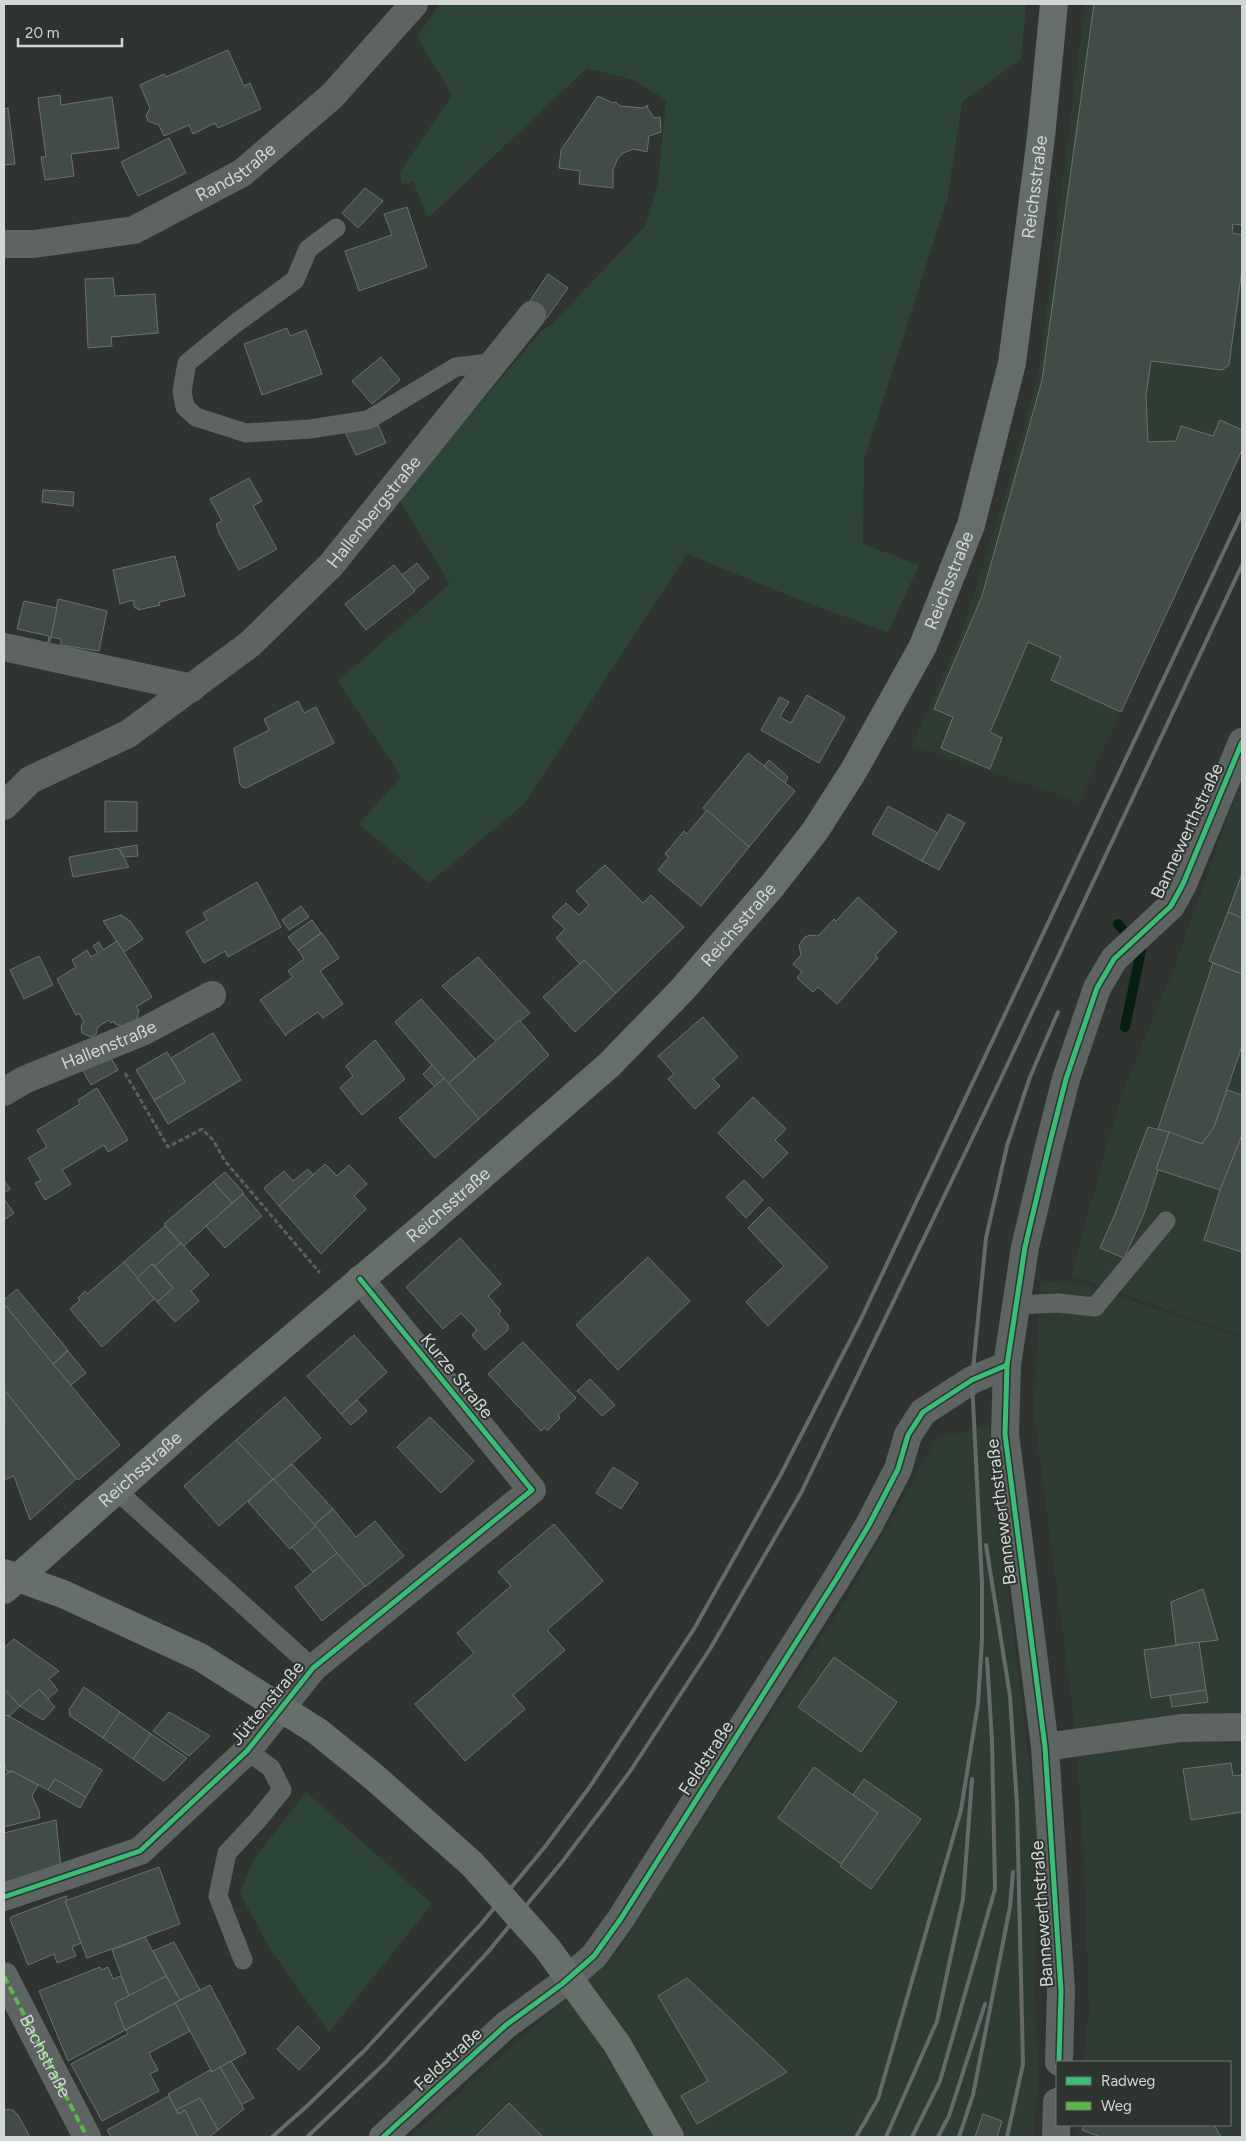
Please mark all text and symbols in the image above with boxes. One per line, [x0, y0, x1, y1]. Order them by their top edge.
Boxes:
scale bar [18, 15, 121, 47]
text: 20 m [25, 24, 59, 42]
street label: Reichsstraße [1017, 134, 1052, 240]
street label: Randstraße [192, 138, 280, 206]
street label: Hallenbergstraße [322, 451, 426, 573]
street label: Reichsstraße [920, 528, 978, 633]
street label: Bannewerthstraße [1146, 760, 1228, 902]
street label: Reichsstraße [696, 878, 781, 971]
street label: Hallenstraße [58, 1015, 160, 1075]
street label: Reichsstraße [402, 1162, 495, 1247]
street label: Kurze Straße [416, 1329, 498, 1423]
street label: Reichsstraße [94, 1426, 186, 1512]
street label: Bannewerthstraße [981, 1438, 1021, 1586]
street label: Jüttenstraße [225, 1656, 309, 1750]
street label: Feldstraße [674, 1716, 738, 1799]
street label: Bannewerthstraße [1026, 1840, 1058, 1988]
street label: Bachstraße [15, 2011, 76, 2101]
street label: Feldstraße [409, 2022, 487, 2095]
legend [1056, 2061, 1231, 2126]
text: Radweg [1101, 2072, 1155, 2090]
text: Weg [1101, 2097, 1132, 2115]

